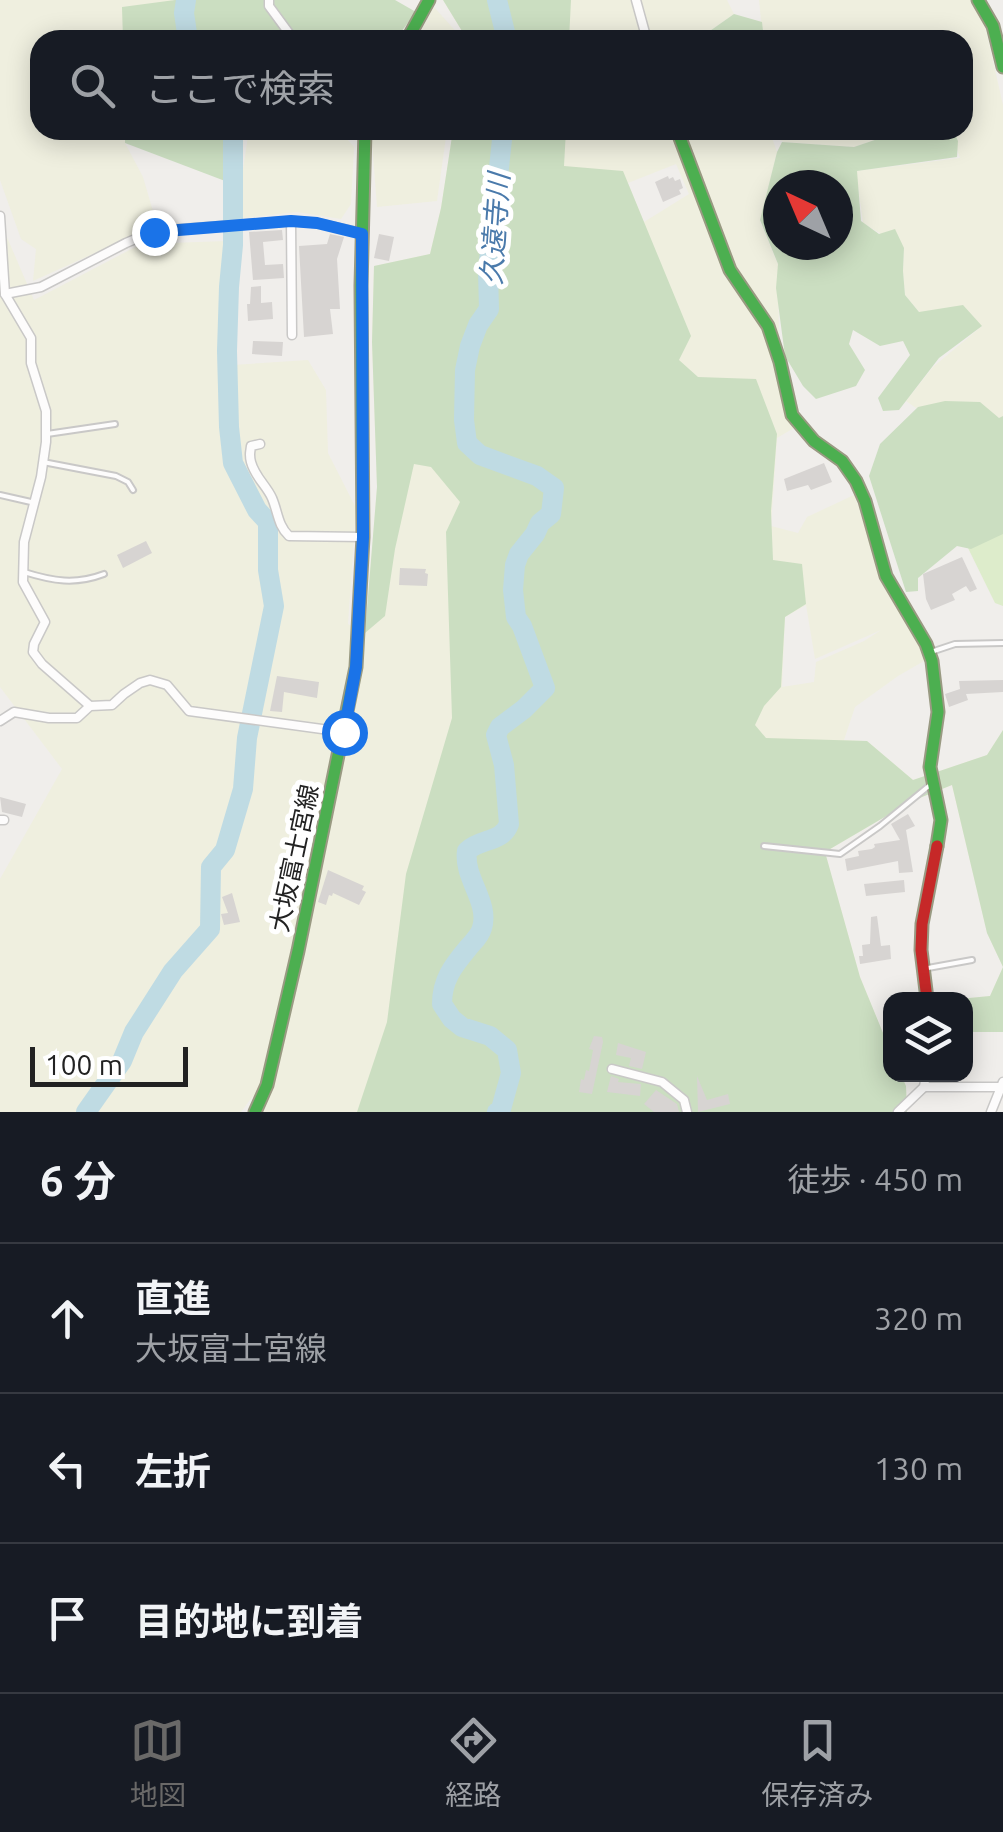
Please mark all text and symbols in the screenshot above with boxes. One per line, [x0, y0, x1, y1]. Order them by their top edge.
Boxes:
search box [30, 30, 973, 140]
icon: search [65, 58, 120, 113]
text: ここで検索 [145, 67, 335, 109]
water label: 久遠寺川 [475, 169, 514, 286]
north arrow [763, 170, 853, 260]
route end [132, 210, 178, 256]
route start [322, 710, 368, 756]
street label: 大坂富士宮線 [265, 782, 323, 934]
map controls [883, 992, 973, 1082]
button: layers [883, 992, 973, 1082]
scale bar [30, 1042, 188, 1086]
text: 100 m [45, 1049, 123, 1080]
text: 6 分 [40, 1157, 116, 1204]
text: 徒歩 · 450 m [787, 1161, 963, 1197]
text: 直進 [135, 1277, 211, 1319]
icon: ahead [40, 1291, 95, 1346]
text: 320 m [874, 1300, 963, 1336]
text: 大坂富士宮線 [135, 1330, 327, 1366]
icon: left [40, 1441, 95, 1496]
text: 左折 [135, 1450, 211, 1492]
text: 130 m [874, 1450, 963, 1486]
icon: arrive [40, 1591, 95, 1646]
text: 目的地に到着 [135, 1600, 363, 1642]
tab: 地図 [130, 1713, 186, 1813]
tab: 経路 [445, 1713, 501, 1813]
tab: 保存済み [761, 1713, 873, 1813]

